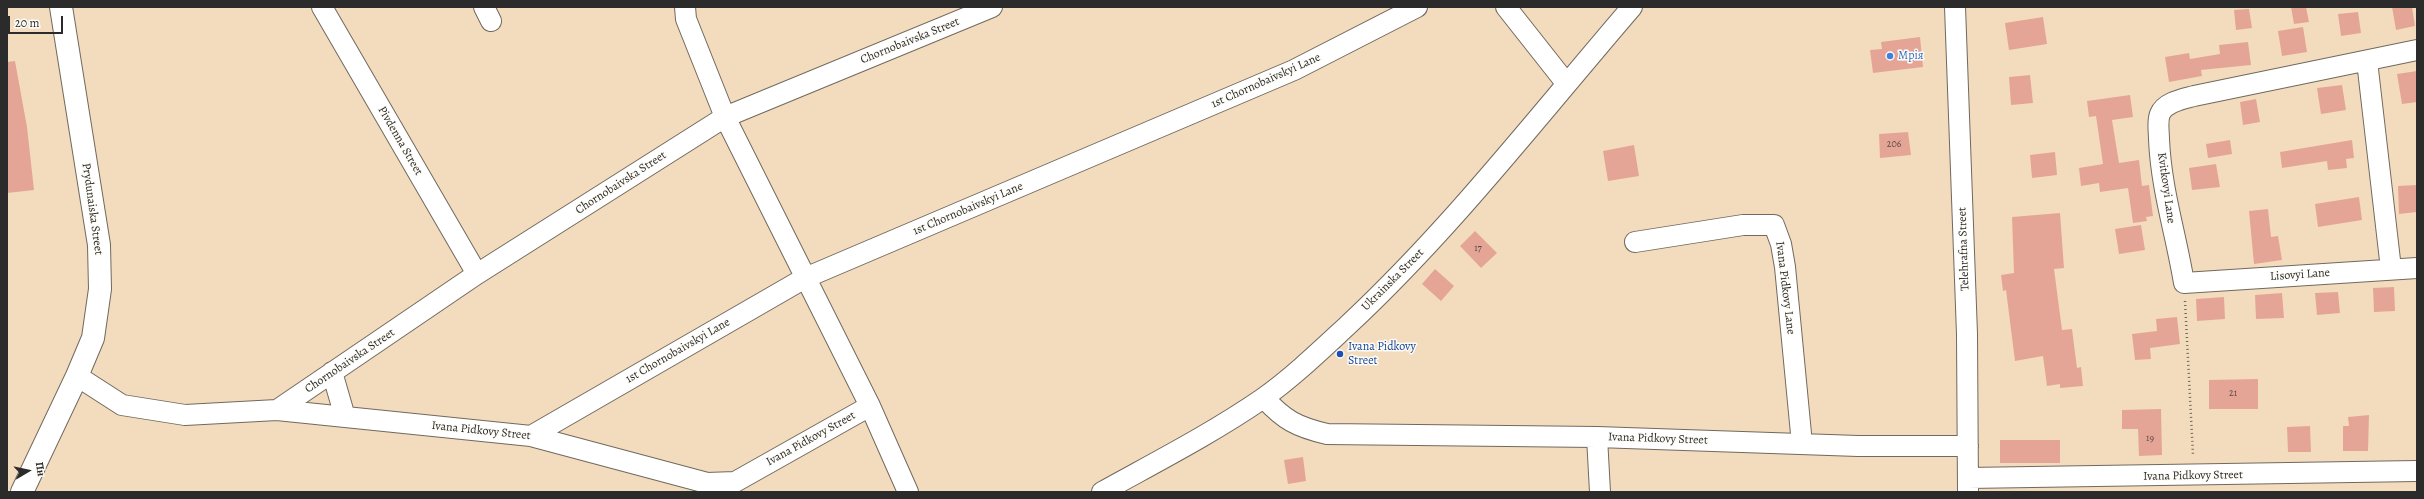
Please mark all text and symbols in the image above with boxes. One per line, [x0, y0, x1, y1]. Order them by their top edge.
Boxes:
scale bar [10, 8, 65, 34]
text: 20 m [15, 15, 39, 31]
street label: Chornobaivska Street [858, 15, 962, 67]
place label: Мрія [1898, 49, 1924, 63]
street label: 1st Chornobaivskyi Lane [1209, 50, 1323, 112]
marker: Мрія [1885, 51, 1895, 61]
street label: Pivdenna Street [374, 104, 426, 178]
house number: 206 [1887, 139, 1901, 151]
street label: Chornobaivska Street [573, 148, 669, 218]
street label: Kvitkovyi Lane [2154, 152, 2178, 224]
street label: Prydunaiska Street [78, 162, 106, 256]
street label: 1st Chornobaivskyi Lane [911, 179, 1025, 239]
street label: Telehrafna Street [1955, 207, 1973, 291]
street label: Ivana Pidkovy Lane [1772, 241, 1798, 335]
house number: 17 [1474, 243, 1482, 255]
street label: Ukrainska Street [1359, 246, 1427, 314]
street label: Lisovyi Lane [2269, 266, 2331, 284]
street label: 1st Chornobaivskyi Lane [623, 315, 733, 387]
street label: Chornobaivska Street [302, 326, 398, 396]
place label: Ivana Pidkovy Street [1348, 340, 1416, 368]
marker: Ivana Pidkovy Street [1335, 349, 1345, 359]
house number: 21 [2229, 388, 2237, 400]
street label: Ivana Pidkovy Street [764, 409, 858, 469]
street label: Ivana Pidkovy Street [431, 419, 531, 443]
street label: Ivana Pidkovy Street [1608, 430, 1708, 448]
house number: 19 [2146, 433, 2154, 445]
north arrow [8, 451, 48, 491]
text: Пн [32, 461, 49, 477]
street label: Ivana Pidkovy Street [2143, 468, 2243, 484]

